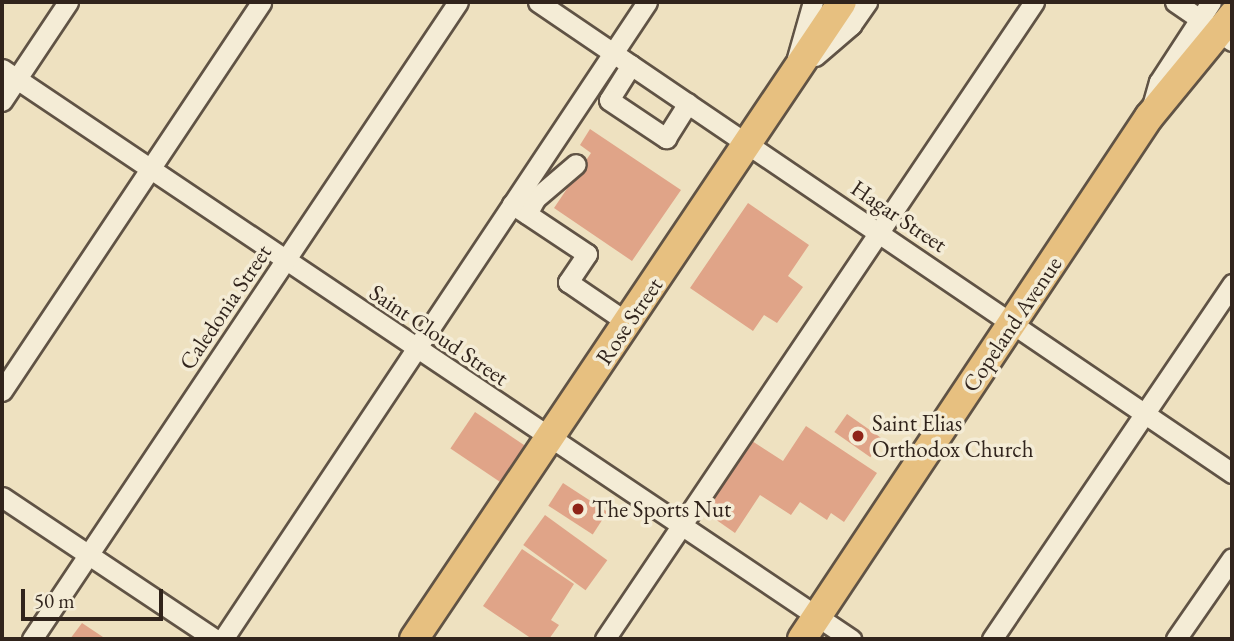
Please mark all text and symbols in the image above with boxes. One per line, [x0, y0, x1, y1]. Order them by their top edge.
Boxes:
street label: Hagar Street [846, 174, 952, 258]
street label: Caledonia Street [173, 239, 277, 375]
street label: Copeland Avenue [956, 251, 1068, 397]
street label: Rose Street [590, 272, 668, 370]
street label: Saint Cloud Street [364, 278, 514, 392]
place label: Saint Elias Orthodox Church [872, 409, 1034, 463]
marker: Saint Elias Orthodox Church [850, 428, 866, 444]
place label: The Sports Nut [592, 495, 731, 523]
marker: The Sports Nut [570, 501, 586, 517]
scale bar [24, 574, 166, 618]
text: 50 m [34, 587, 75, 614]

